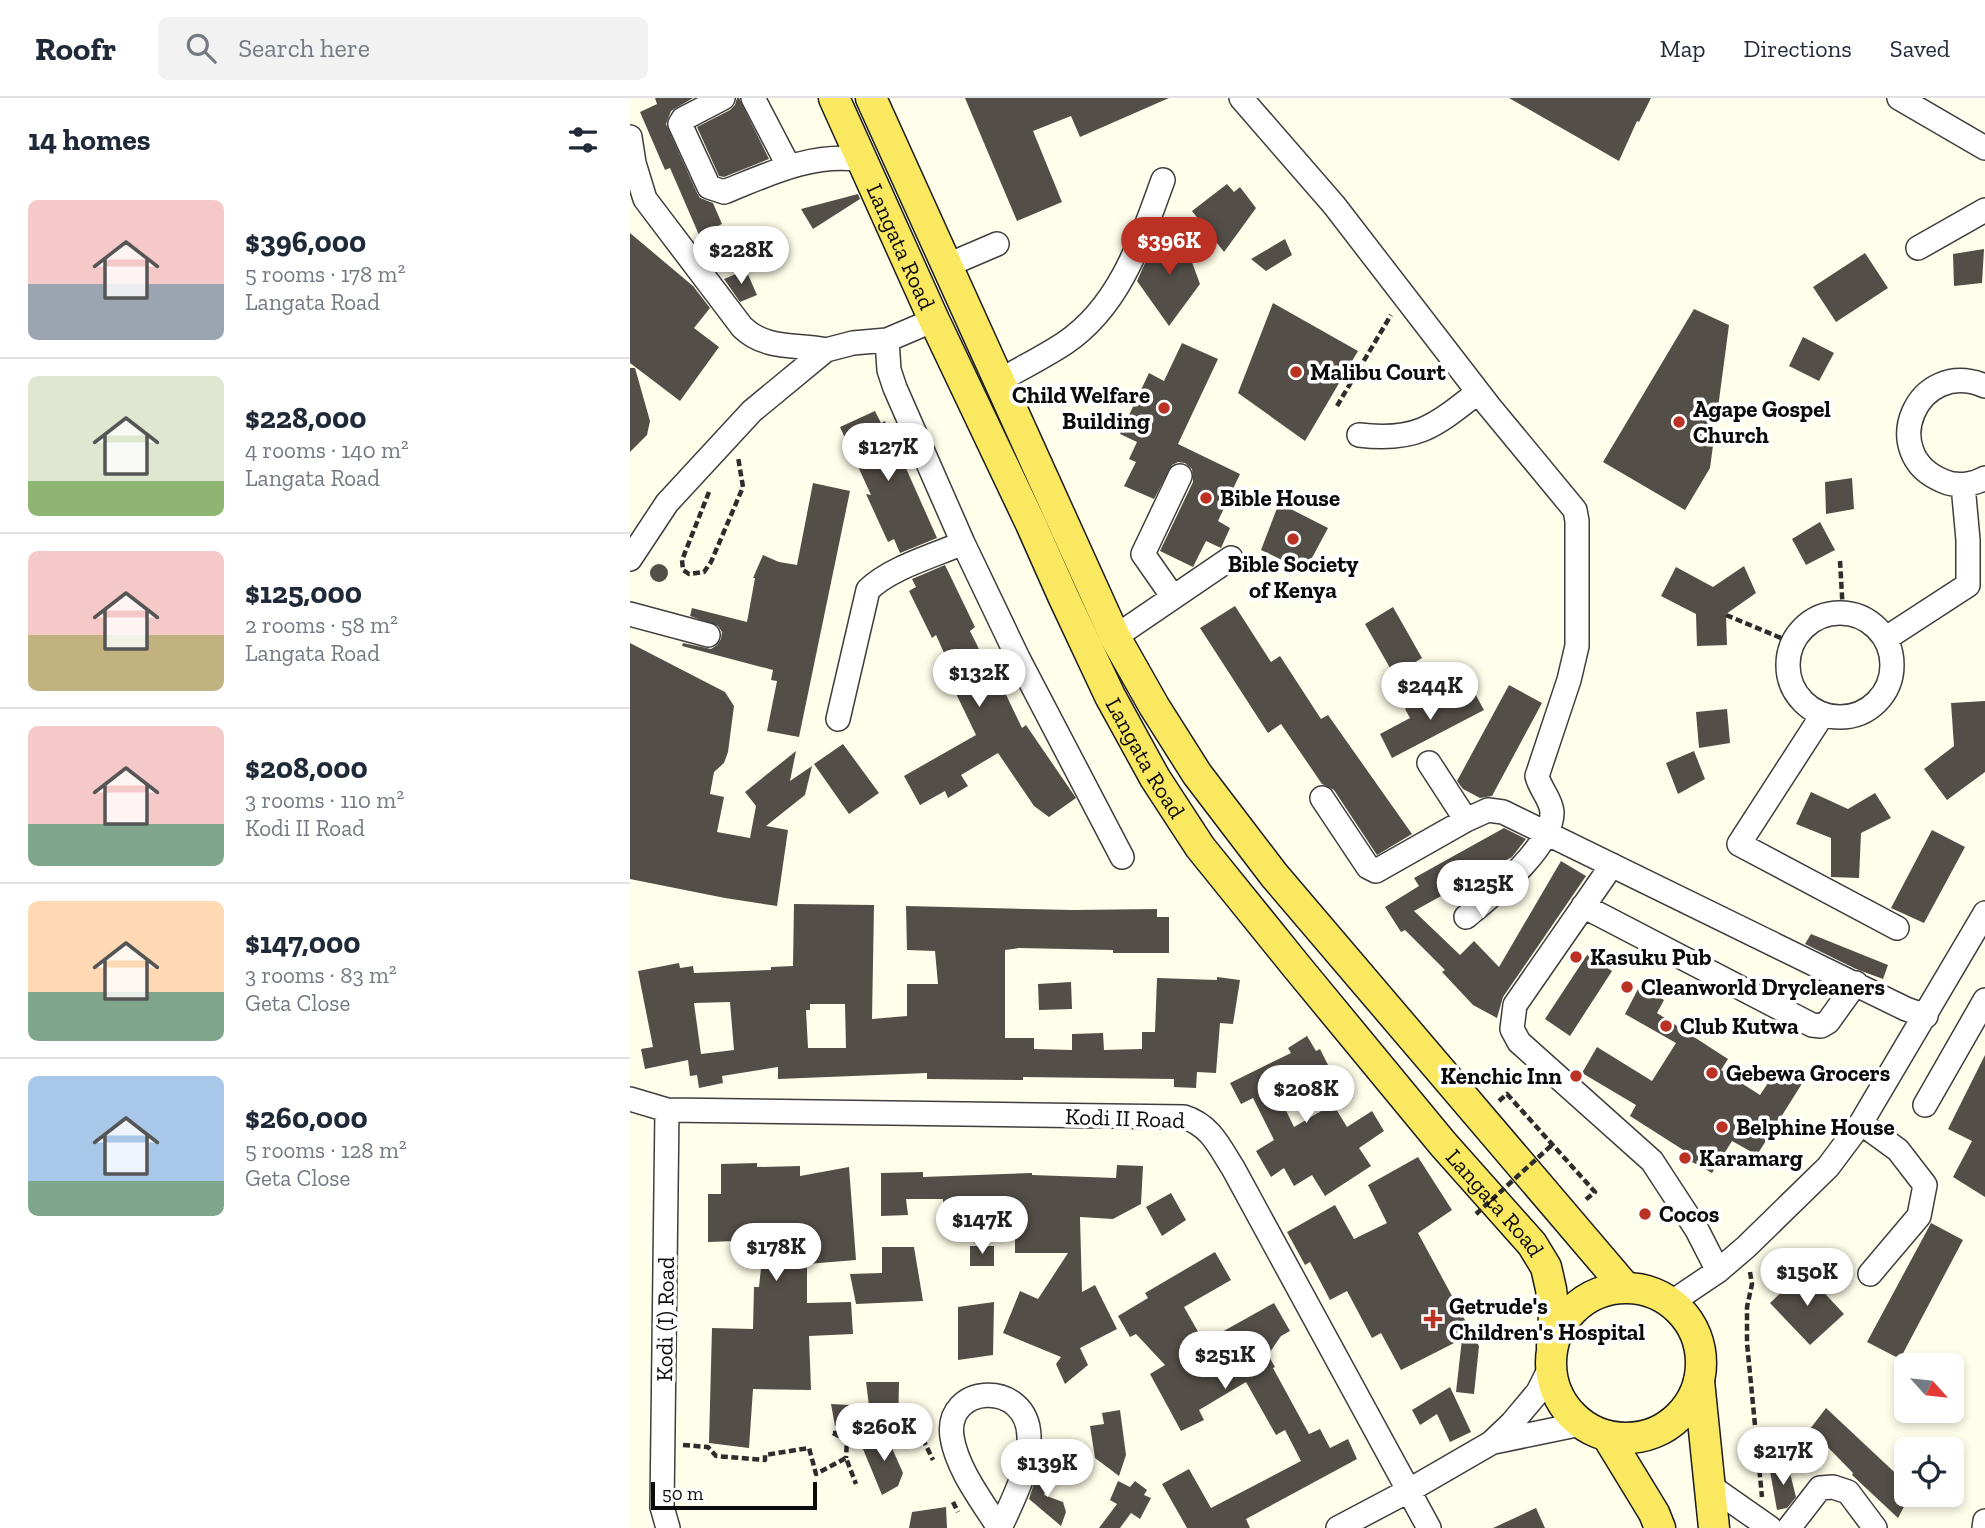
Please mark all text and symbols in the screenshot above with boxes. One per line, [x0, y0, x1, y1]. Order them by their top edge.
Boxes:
search box [158, 17, 648, 80]
text: Roofr [35, 29, 116, 68]
icon: search [182, 29, 220, 67]
text: Search here [238, 32, 370, 64]
text: Map [1660, 34, 1706, 63]
text: Directions [1744, 34, 1852, 63]
text: Saved [1890, 34, 1950, 63]
icon: filters [564, 121, 602, 159]
text: 14 homes [28, 122, 151, 158]
street label: Langata Road [860, 179, 942, 314]
pin: $396K [1120, 218, 1218, 277]
text: $396,000 [245, 224, 366, 260]
pin: $228K [692, 226, 790, 286]
text: $396K [1137, 226, 1201, 254]
icon: home [84, 228, 168, 312]
text: $228K [709, 235, 773, 263]
text: 5 rooms · 178 m² [245, 260, 405, 288]
text: Langata Road [245, 288, 380, 316]
place label: Malibu Court [1310, 358, 1446, 386]
marker: Malibu Court [1288, 364, 1304, 380]
place label: Child Welfare Building [1012, 381, 1150, 435]
place label: Agape Gospel Church [1693, 395, 1831, 449]
text: $228,000 [245, 400, 367, 436]
marker: Child Welfare Building [1156, 400, 1172, 416]
icon: home [84, 404, 168, 488]
marker: Agape Gospel Church [1671, 414, 1687, 430]
pin: $127K [839, 424, 937, 483]
text: $127K [858, 432, 918, 460]
text: 4 rooms · 140 m² [245, 436, 409, 464]
text: Langata Road [245, 464, 380, 492]
place label: Bible House [1220, 484, 1340, 512]
marker: Bible House [1198, 490, 1214, 506]
marker: Bible Society of Kenya [1285, 531, 1301, 547]
place label: Bible Society of Kenya [1228, 550, 1359, 604]
text: $125,000 [245, 575, 362, 611]
icon: home [84, 579, 168, 663]
text: 2 rooms · 58 m² [245, 611, 398, 639]
text: Langata Road [245, 639, 380, 667]
pin: $132K [930, 650, 1028, 709]
text: $132K [949, 658, 1009, 686]
pin: $244K [1381, 662, 1479, 722]
text: $244K [1397, 671, 1463, 699]
street label: Langata Road [1100, 693, 1192, 824]
text: $208,000 [245, 750, 368, 786]
icon: home [84, 754, 168, 838]
text: 3 rooms · 110 m² [245, 786, 404, 814]
text: Kodi II Road [245, 814, 365, 842]
pin: $125K [1434, 860, 1532, 920]
text: $125K [1453, 869, 1513, 897]
text: $147,000 [245, 925, 361, 961]
icon: home [84, 929, 168, 1013]
place label: Kasuku Pub [1590, 943, 1712, 971]
marker: Kasuku Pub [1568, 949, 1584, 965]
text: 3 rooms · 83 m² [245, 961, 397, 989]
place label: Cleanworld Drycleaners [1641, 973, 1885, 1001]
marker: Cleanworld Drycleaners [1619, 979, 1635, 995]
text: Geta Close [245, 989, 350, 1017]
place label: Club Kutwa [1680, 1012, 1799, 1040]
marker: Club Kutwa [1658, 1018, 1674, 1034]
place label: Gebewa Grocers [1726, 1059, 1890, 1087]
place label: Kenchic Inn [1441, 1062, 1562, 1090]
marker: Gebewa Grocers [1704, 1065, 1720, 1081]
pin: $208K [1257, 1066, 1355, 1125]
marker: Kenchic Inn [1568, 1068, 1584, 1084]
text: $208K [1274, 1074, 1338, 1102]
text: $260,000 [245, 1100, 368, 1136]
street label: Kodi II Road [1065, 1102, 1186, 1134]
icon: home [84, 1104, 168, 1188]
place label: Belphine House [1736, 1113, 1895, 1141]
marker: Belphine House [1714, 1119, 1730, 1135]
text: 5 rooms · 128 m² [245, 1136, 407, 1164]
street label: Langata Road [1440, 1143, 1551, 1262]
place label: Karamarg [1699, 1144, 1803, 1172]
marker: Karamarg [1677, 1150, 1693, 1166]
text: Geta Close [245, 1164, 350, 1192]
pin: $147K [933, 1196, 1031, 1256]
place label: Cocos [1659, 1200, 1719, 1228]
text: $147K [952, 1205, 1012, 1233]
marker: Cocos [1637, 1206, 1653, 1222]
pin: $178K [727, 1224, 825, 1283]
text: $178K [746, 1232, 806, 1260]
pin: $150K [1758, 1248, 1856, 1308]
street label: Kodi (I) Road [650, 1256, 680, 1382]
text: $150K [1776, 1257, 1838, 1285]
place label: Getrude's Children's Hospital [1449, 1292, 1645, 1346]
marker: Getrude's Children's Hospital [1423, 1309, 1443, 1329]
pin: $251K [1176, 1332, 1274, 1391]
text: $251K [1195, 1340, 1255, 1368]
north arrow [1894, 1353, 1964, 1423]
map controls [1894, 1353, 1964, 1507]
pin: $260K [835, 1404, 933, 1463]
text: $260K [852, 1412, 916, 1440]
pin: $217K [1734, 1428, 1832, 1487]
text: $217K [1753, 1436, 1813, 1464]
button: locate [1894, 1437, 1964, 1507]
pin: $139K [998, 1440, 1096, 1499]
text: $139K [1017, 1448, 1077, 1476]
scale bar [651, 1479, 817, 1511]
text: 50 m [662, 1482, 703, 1505]

